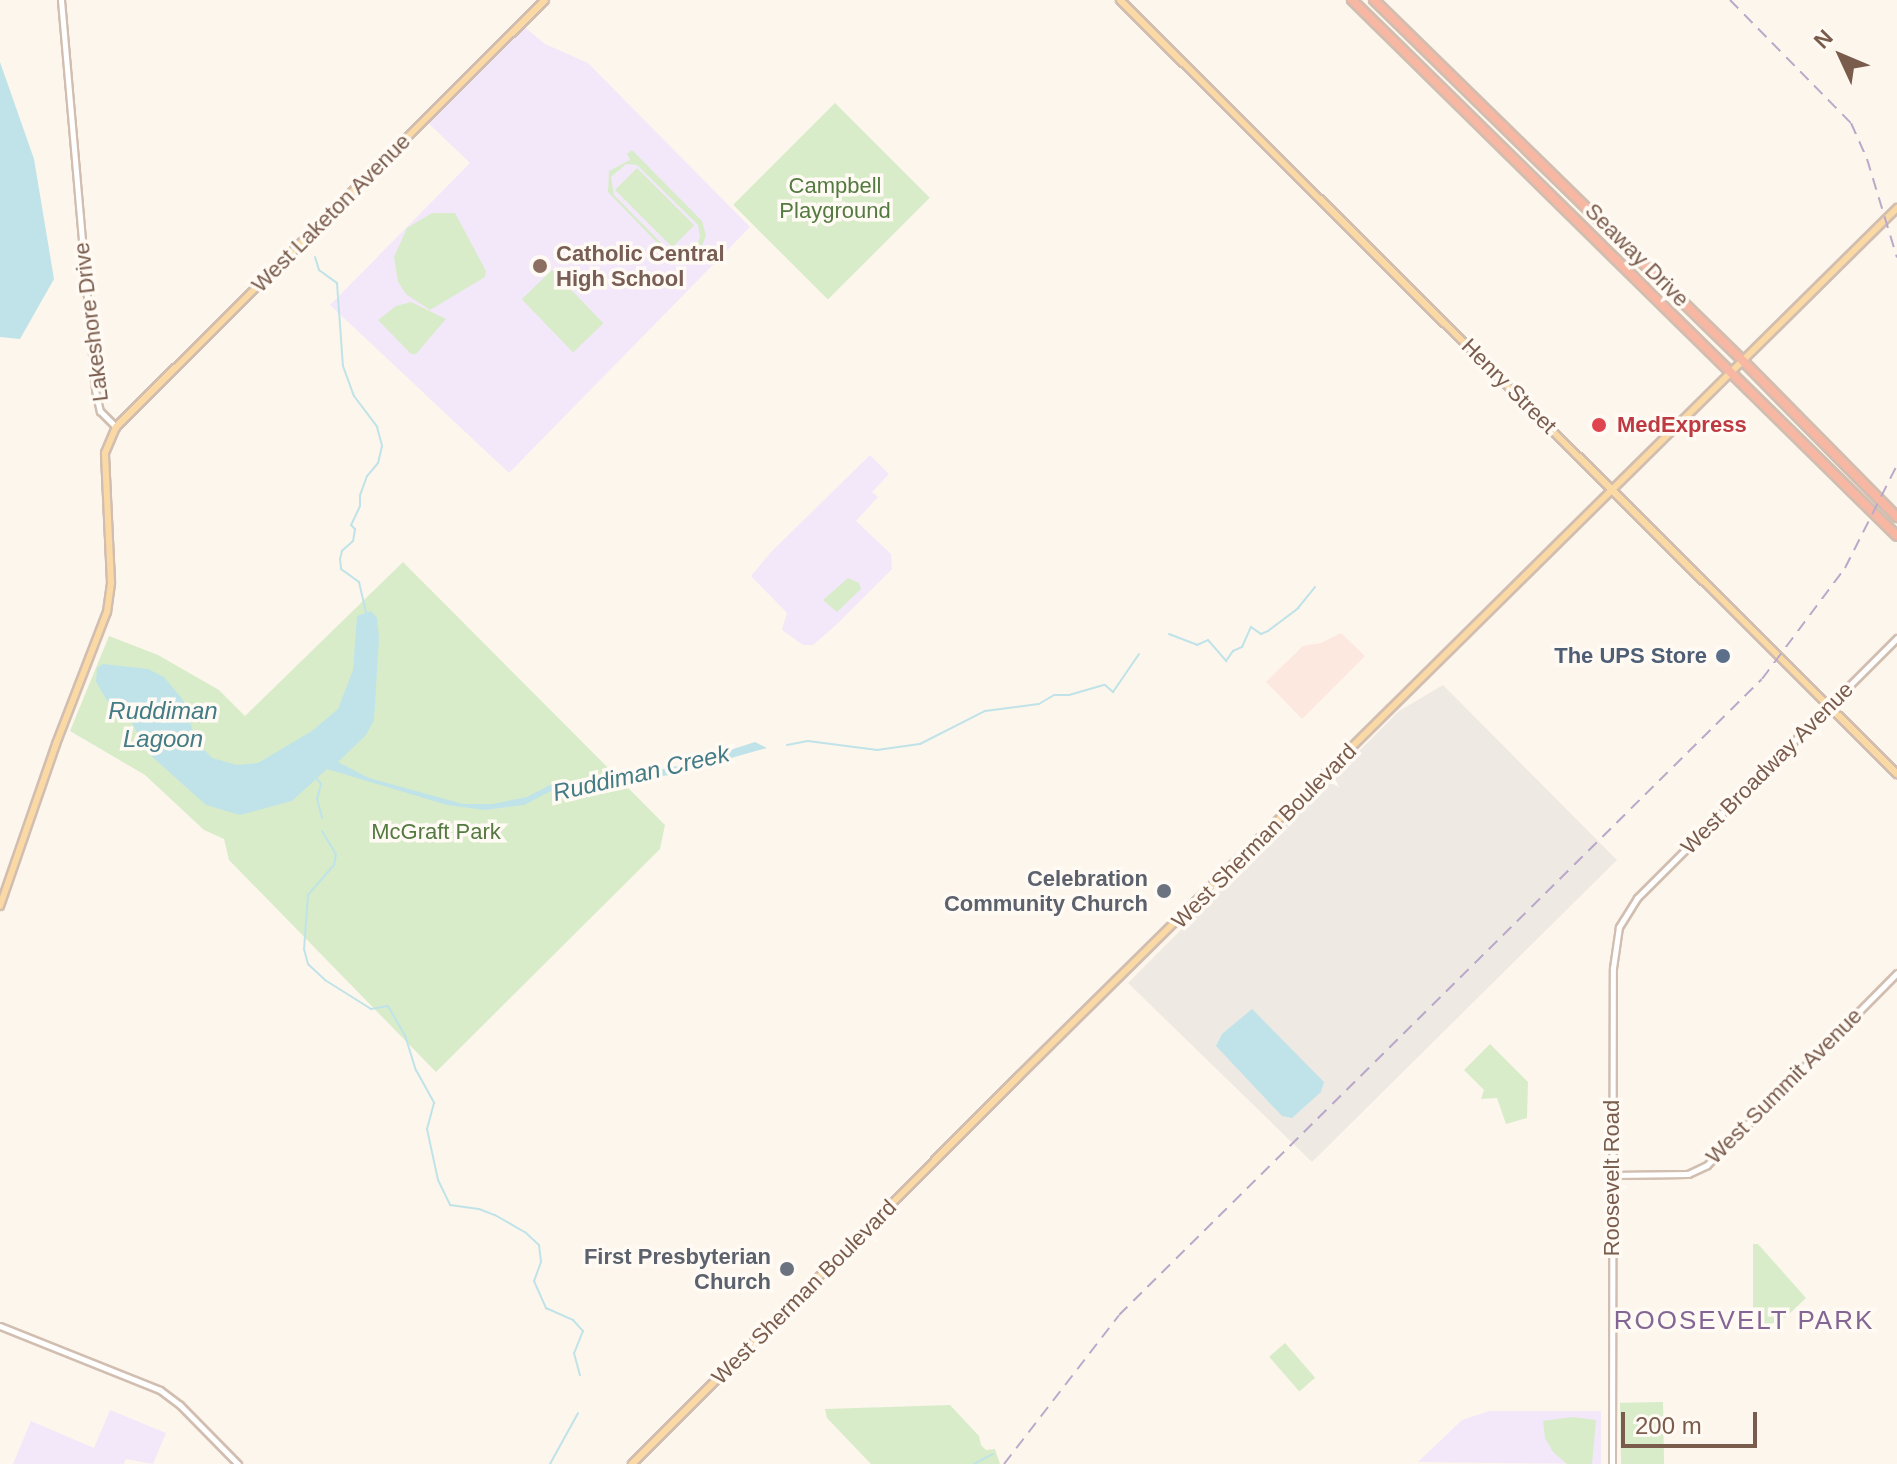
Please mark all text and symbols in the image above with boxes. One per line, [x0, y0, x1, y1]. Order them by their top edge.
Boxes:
north arrow [1801, 16, 1881, 96]
text: N [1809, 25, 1838, 53]
street label: West Laketon Avenue [246, 128, 416, 298]
park label: Campbell Playground [779, 172, 891, 224]
street label: Seaway Drive [1580, 198, 1694, 312]
place label: Catholic Central High School [556, 240, 725, 292]
street label: Lakeshore Drive [68, 241, 114, 403]
marker: Catholic Central High School [531, 257, 549, 275]
street label: Henry Street [1456, 333, 1562, 439]
place label: MedExpress [1617, 412, 1747, 438]
marker: MedExpress [1588, 414, 1610, 436]
place label: The UPS Store [1554, 643, 1707, 669]
marker: The UPS Store [1714, 647, 1732, 665]
street label: West Broadway Avenue [1675, 676, 1859, 860]
water label: Ruddiman Lagoon [108, 697, 218, 753]
street label: West Sherman Boulevard [1166, 738, 1362, 934]
water label: Ruddiman Creek [550, 739, 732, 807]
park label: McGraft Park [371, 819, 501, 845]
place label: Celebration Community Church [944, 865, 1148, 916]
marker: Celebration Community Church [1155, 882, 1173, 900]
street label: West Summit Avenue [1700, 1002, 1868, 1170]
street label: Roosevelt Road [1599, 1100, 1625, 1256]
street label: West Sherman Boulevard [706, 1194, 902, 1390]
place label: First Presbyterian Church [584, 1243, 771, 1294]
marker: First Presbyterian Church [778, 1260, 796, 1278]
district label: ROOSEVELT PARK [1613, 1305, 1875, 1337]
scale bar [1625, 1396, 1761, 1446]
text: 200 m [1635, 1412, 1702, 1439]

